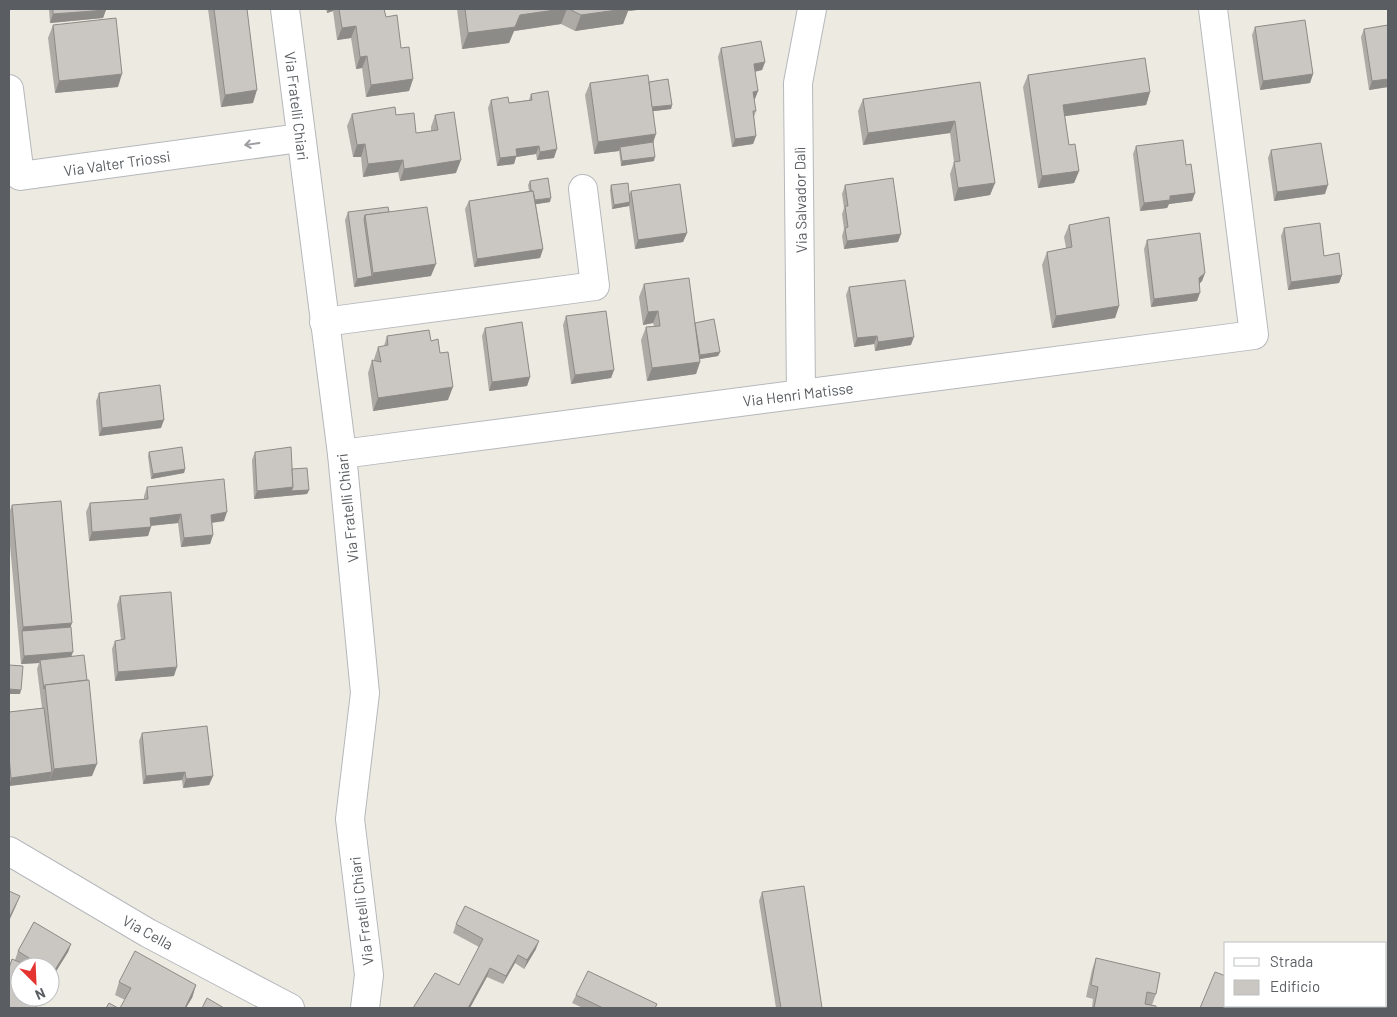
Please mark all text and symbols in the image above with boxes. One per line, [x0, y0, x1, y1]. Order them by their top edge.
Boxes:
street label: Via Fratelli Chiari [281, 50, 313, 162]
one-way arrow [244, 139, 260, 149]
street label: Via Valter Triossi [63, 147, 171, 179]
street label: Via Salvador Dalì [790, 147, 810, 253]
street label: Via Henri Matisse [742, 378, 854, 410]
street label: Via Fratelli Chiari [332, 453, 362, 563]
street label: Via Fratelli Chiari [345, 855, 377, 967]
street label: Via Cella [120, 911, 176, 953]
legend [1224, 942, 1387, 1007]
text: Strada [1270, 952, 1313, 970]
north arrow [10, 957, 60, 1007]
text: Edificio [1270, 977, 1320, 995]
text: N [33, 985, 48, 1004]

